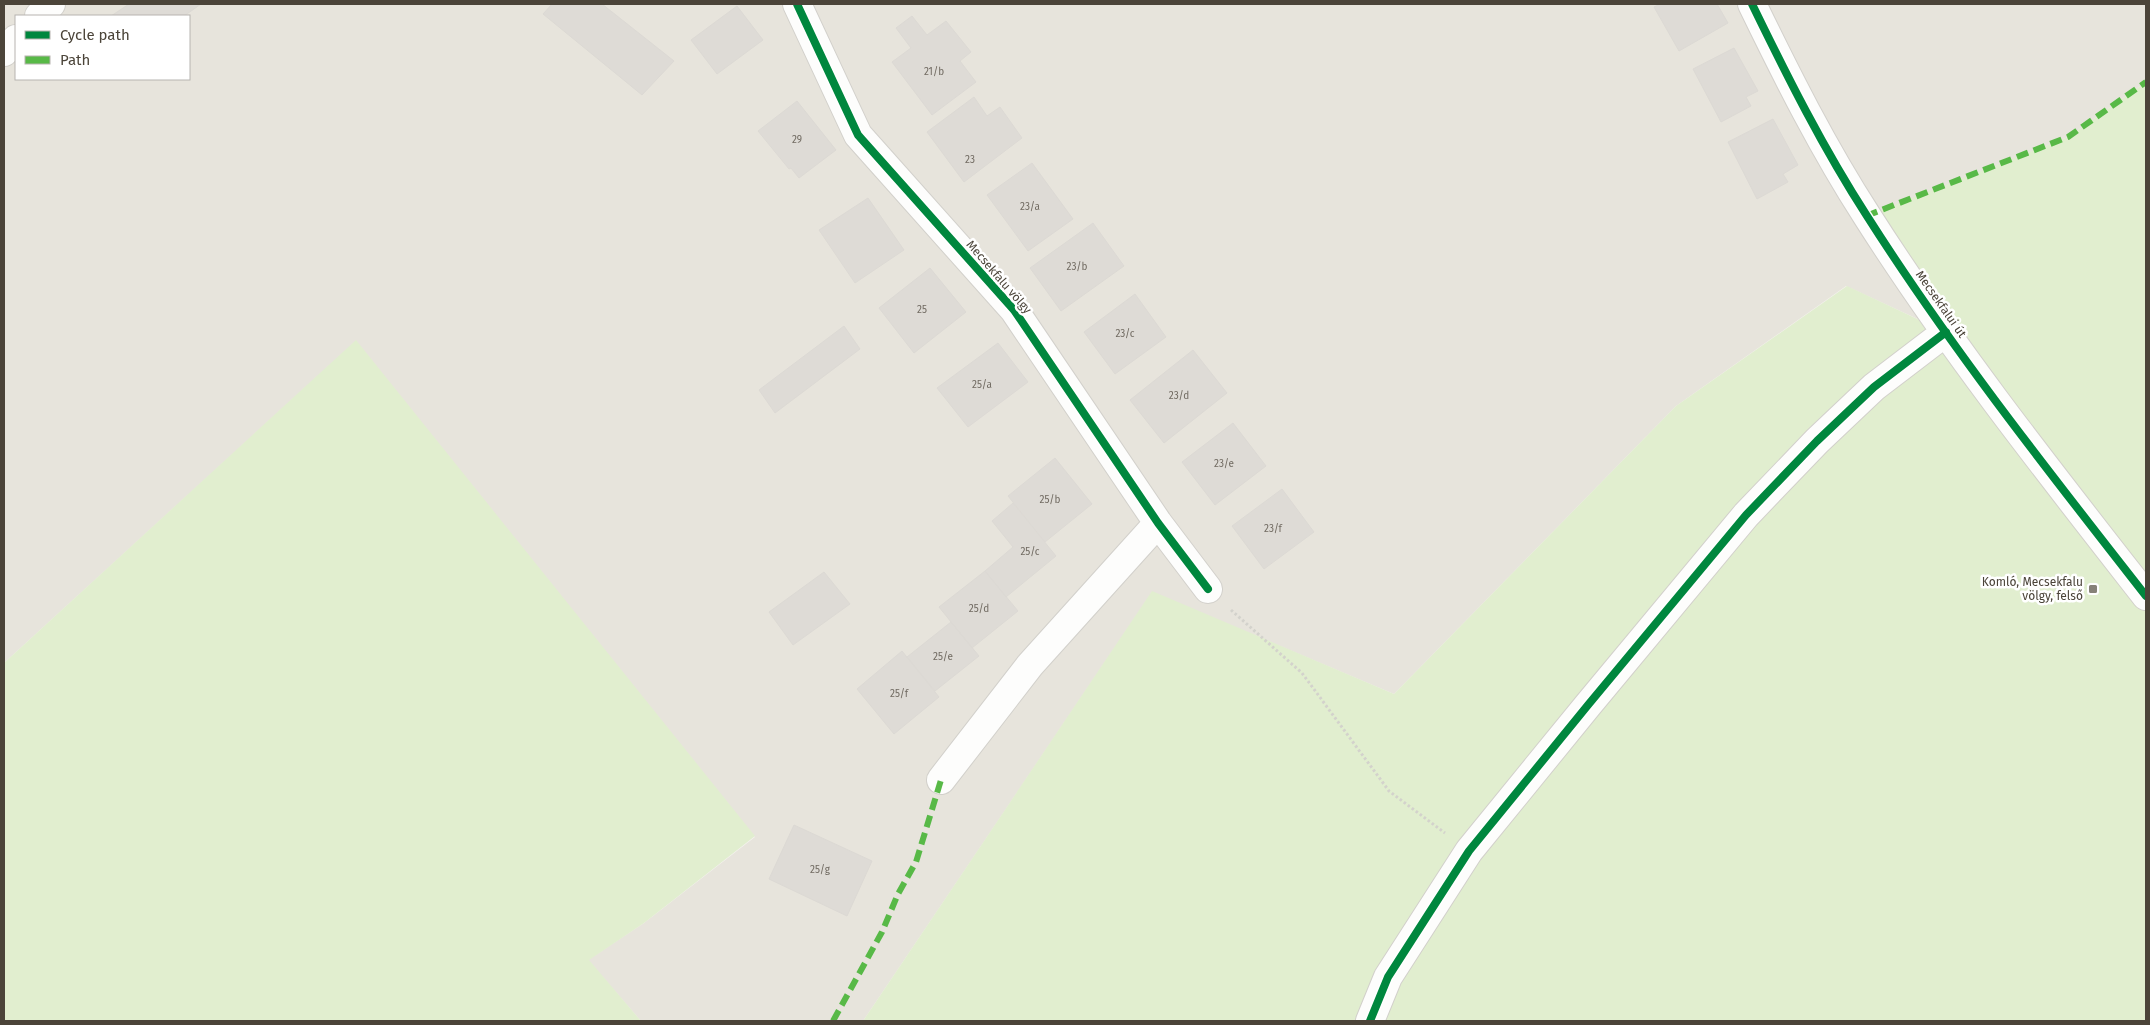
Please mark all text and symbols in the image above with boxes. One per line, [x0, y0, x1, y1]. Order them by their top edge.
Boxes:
legend [15, 15, 190, 80]
text: Cycle path [60, 26, 130, 44]
text: Path [60, 51, 90, 69]
house number: 21/b [924, 66, 944, 78]
house number: 29 [792, 134, 802, 146]
house number: 23 [965, 154, 975, 166]
house number: 23/a [1020, 201, 1040, 213]
street label: Mecsekfalu völgy [963, 238, 1035, 316]
house number: 23/b [1067, 261, 1087, 273]
street label: Mecsekfalui út [1913, 268, 1970, 341]
house number: 25 [917, 304, 927, 316]
house number: 23/c [1115, 328, 1135, 340]
house number: 25/a [972, 379, 992, 391]
house number: 23/d [1169, 390, 1189, 402]
house number: 23/e [1214, 458, 1234, 470]
house number: 25/b [1040, 494, 1061, 506]
house number: 23/f [1264, 523, 1283, 535]
house number: 25/c [1020, 546, 1040, 558]
place label: Komló, Mecsekfalu völgy, felső [1982, 575, 2083, 603]
marker: Komló, Mecsekfalu völgy, felső [2087, 583, 2099, 595]
house number: 25/d [969, 603, 989, 615]
house number: 25/e [933, 651, 953, 663]
house number: 25/f [890, 688, 909, 700]
house number: 25/g [810, 864, 831, 876]

